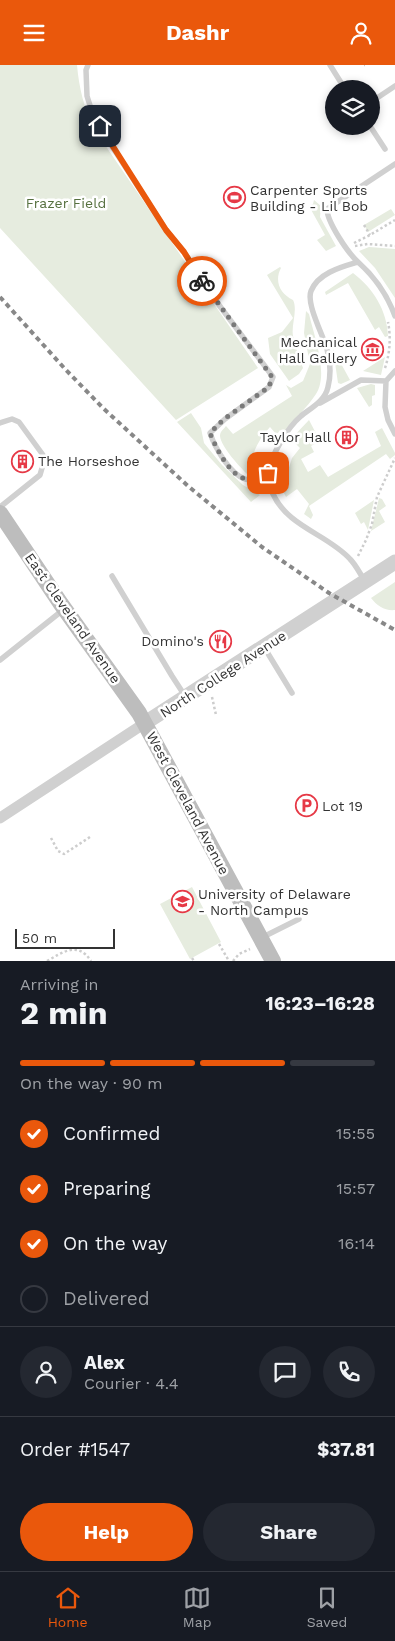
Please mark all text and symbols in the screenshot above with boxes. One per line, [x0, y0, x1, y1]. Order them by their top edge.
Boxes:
icon: menu [20, 19, 48, 47]
icon: person [347, 19, 375, 47]
text: Dashr [166, 20, 229, 45]
map controls [325, 80, 380, 135]
button: layers [325, 80, 380, 135]
pin [79, 105, 121, 147]
icon: home [86, 112, 114, 140]
place label: Carpenter Sports Building - Lil Bob [250, 182, 368, 214]
sports icon: Carpenter Sports Building - Lil Bob [222, 186, 246, 210]
park label: Frazer Field [26, 195, 106, 211]
courier [177, 256, 227, 306]
icon: bike [188, 267, 216, 295]
place label: Mechanical Hall Gallery [278, 334, 358, 366]
museum icon: Mechanical Hall Gallery [361, 338, 385, 362]
building icon: Taylor Hall [335, 425, 359, 449]
place label: Taylor Hall [260, 429, 332, 445]
building icon: The Horseshoe [10, 449, 34, 473]
pin [247, 452, 289, 494]
place label: The Horseshoe [38, 453, 140, 469]
icon: bag [254, 459, 282, 487]
street label: East Cleveland Avenue [22, 550, 124, 686]
street label: North College Avenue [157, 627, 289, 721]
restaurant icon: Domino's [208, 629, 232, 653]
place label: Domino's [141, 633, 204, 649]
street label: West Cleveland Avenue [143, 729, 233, 877]
parking icon: Lot 19 [294, 794, 318, 818]
place label: Lot 19 [322, 798, 363, 814]
place label: University of Delaware - North Campus [198, 886, 351, 918]
school or university icon: University of Delaware - North Campus [170, 890, 194, 914]
scale bar [15, 926, 115, 949]
text: 50 m [22, 930, 57, 946]
text: Arriving in [20, 975, 98, 994]
text: 16:23–16:28 [266, 992, 375, 1015]
text: 2 min [20, 994, 108, 1032]
text: On the way · 90 m [20, 1074, 163, 1093]
icon: check [20, 1120, 48, 1148]
text: Confirmed [63, 1122, 160, 1145]
text: 15:55 [336, 1124, 375, 1143]
icon: check [20, 1175, 48, 1203]
text: Preparing [63, 1177, 150, 1200]
text: 15:57 [336, 1179, 375, 1198]
icon: check [20, 1230, 48, 1258]
text: On the way [63, 1232, 167, 1255]
text: 16:14 [338, 1234, 375, 1253]
text: Delivered [63, 1287, 150, 1310]
button: person [20, 1346, 72, 1398]
button: chat [259, 1346, 311, 1398]
button: phone [323, 1346, 375, 1398]
text: Alex [84, 1351, 125, 1374]
text: Courier · 4.4 [84, 1374, 179, 1393]
text: Order #1547 [20, 1438, 130, 1461]
text: $37.81 [317, 1438, 375, 1461]
button: Help [20, 1503, 193, 1561]
button: Share [203, 1503, 375, 1561]
tab: Home [48, 1584, 88, 1630]
tab: Map [183, 1584, 211, 1630]
tab: Saved [307, 1584, 347, 1630]

